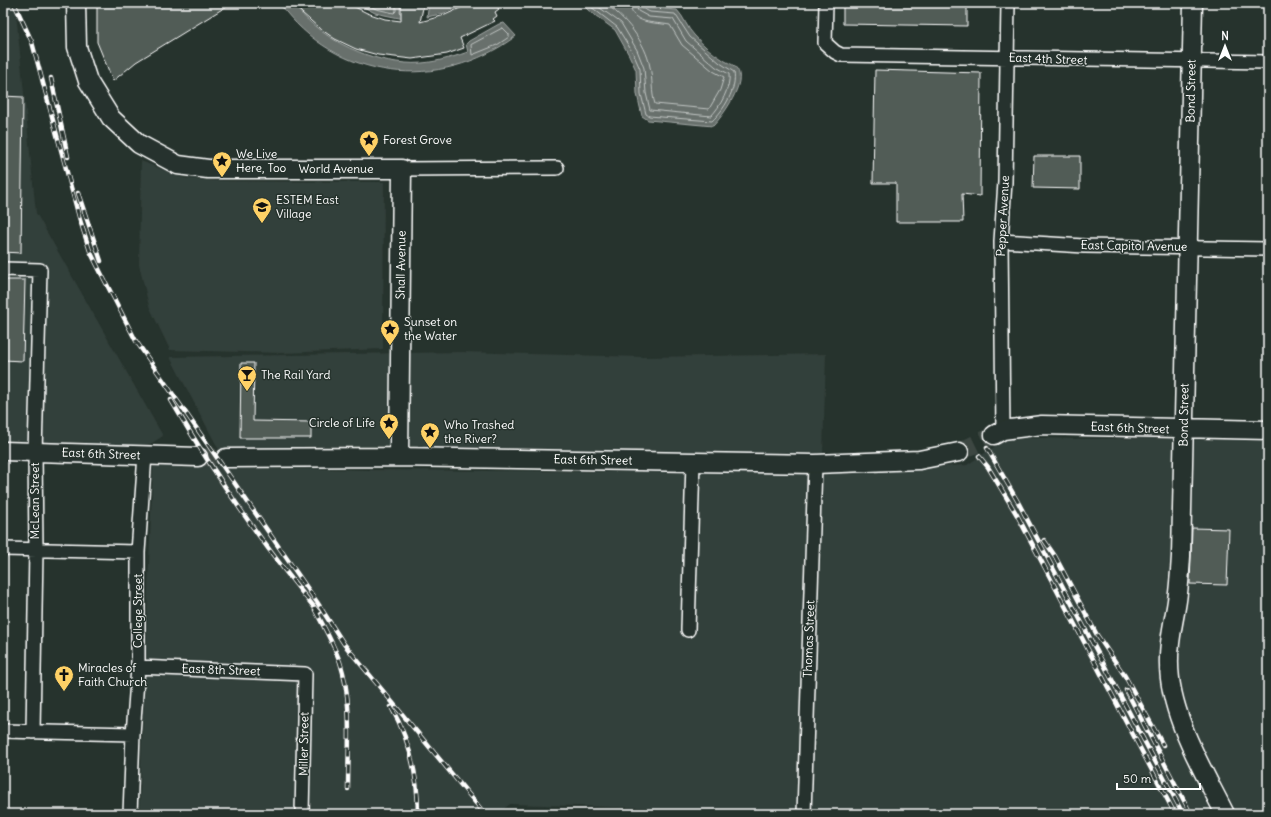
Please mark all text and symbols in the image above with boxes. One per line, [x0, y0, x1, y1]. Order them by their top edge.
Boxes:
north arrow [1205, 26, 1245, 66]
text: N [1221, 29, 1229, 43]
street label: East 4th Street [1008, 50, 1088, 67]
street label: Bond Street [1182, 59, 1199, 123]
place icon: Forest Grove [358, 129, 380, 157]
place label: Forest Grove [383, 132, 452, 147]
place label: We Live Here, Too [236, 146, 287, 175]
place icon: We Live Here, Too [211, 150, 233, 178]
street label: World Avenue [299, 161, 373, 176]
street label: Pepper Avenue [993, 175, 1012, 257]
place label: ESTEM East Village [276, 192, 339, 221]
school or university icon: ESTEM East Village [251, 196, 273, 224]
street label: Shall Avenue [392, 230, 409, 300]
street label: East Capitol Avenue [1080, 237, 1188, 254]
place label: Sunset on the Water [404, 314, 457, 343]
place icon: Sunset on the Water [379, 318, 401, 346]
bar icon: The Rail Yard [236, 364, 258, 392]
place label: The Rail Yard [261, 367, 331, 382]
street label: Bond Street [1175, 383, 1192, 447]
place icon: Circle of Life [378, 412, 400, 440]
place label: Circle of Life [309, 415, 375, 430]
place label: Who Trashed the River? [444, 417, 514, 446]
street label: East 6th Street [1090, 419, 1170, 436]
place icon: Who Trashed the River? [419, 421, 441, 449]
street label: East 6th Street [61, 445, 141, 462]
street label: East 6th Street [553, 451, 633, 468]
street label: McLean Street [27, 462, 42, 540]
street label: College Street [130, 574, 145, 648]
street label: Thomas Street [800, 600, 817, 678]
place label: Miracles of Faith Church [78, 660, 147, 689]
street label: East 8th Street [181, 661, 261, 678]
church icon: Miracles of Faith Church [53, 664, 75, 692]
street label: Miller Street [295, 712, 312, 776]
scale bar [1117, 765, 1200, 791]
text: 50 m [1123, 771, 1152, 786]

